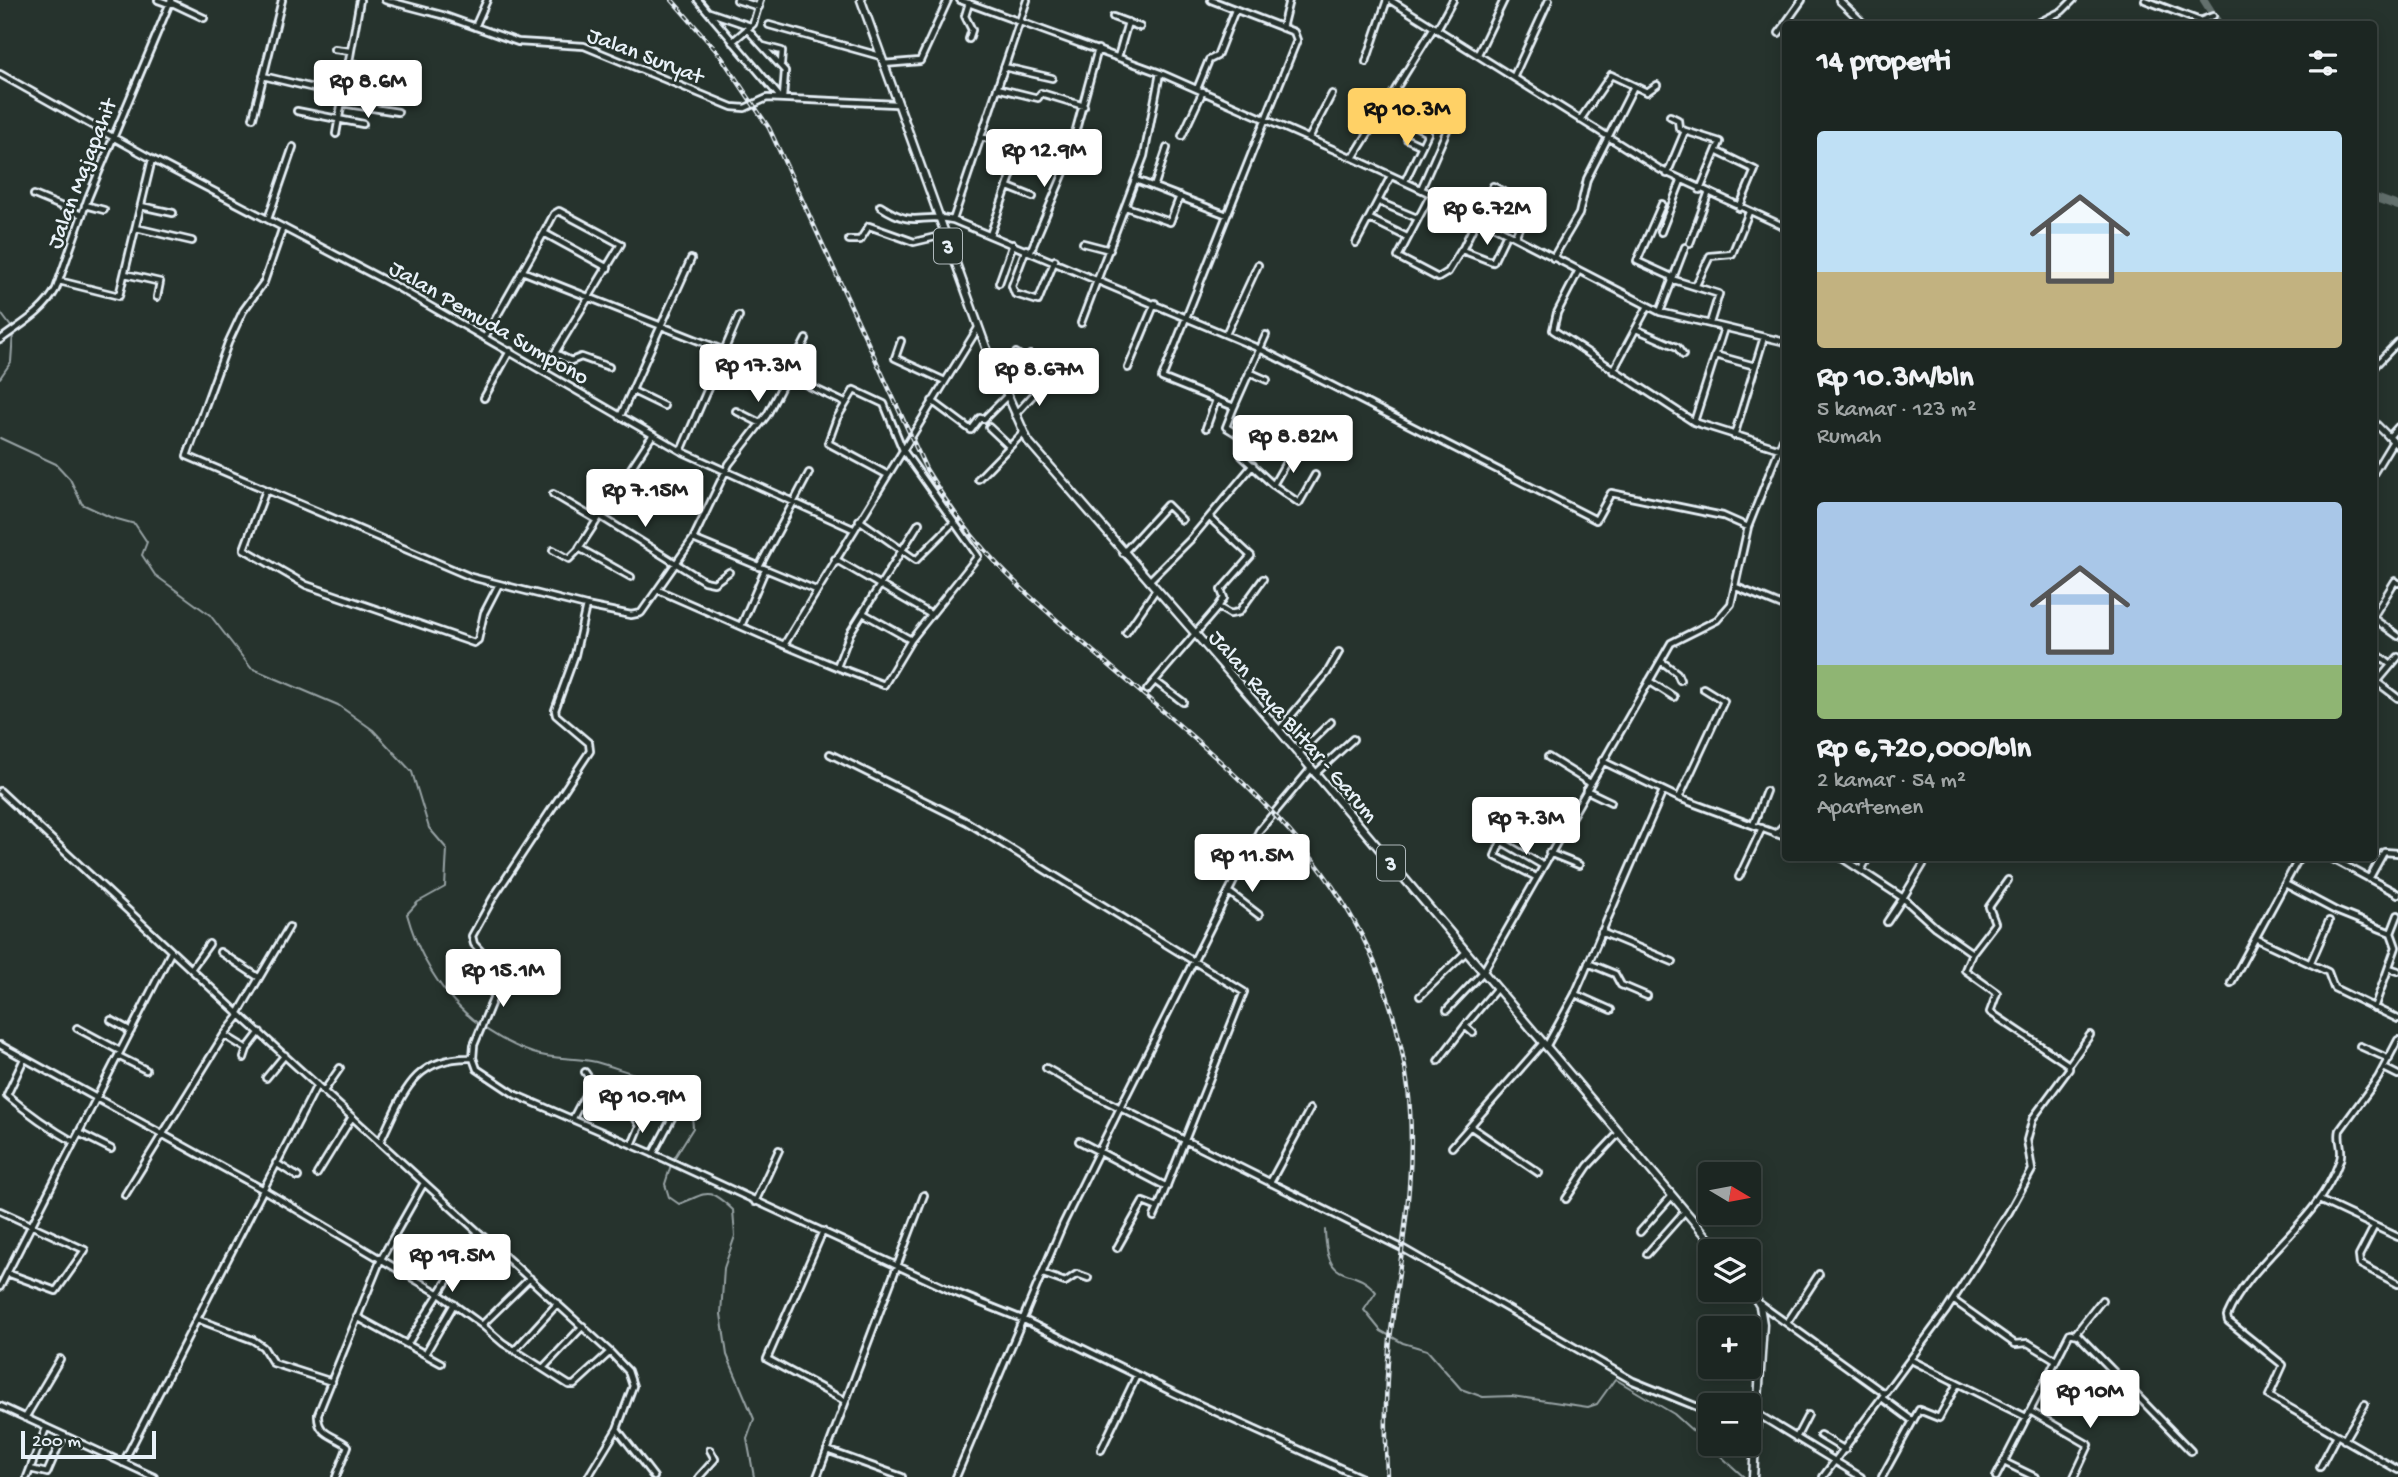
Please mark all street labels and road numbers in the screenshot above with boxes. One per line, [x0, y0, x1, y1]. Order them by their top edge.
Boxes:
street label: Jalan Suryat [583, 23, 708, 92]
street label: Jalan Majapahit [42, 94, 125, 253]
road number: 3 [934, 229, 962, 264]
street label: Jalan Pemuda Sumpono [383, 256, 593, 392]
street label: Jalan Raya Blitar - Garum [1201, 625, 1383, 829]
road number: 3 [1377, 846, 1405, 880]

